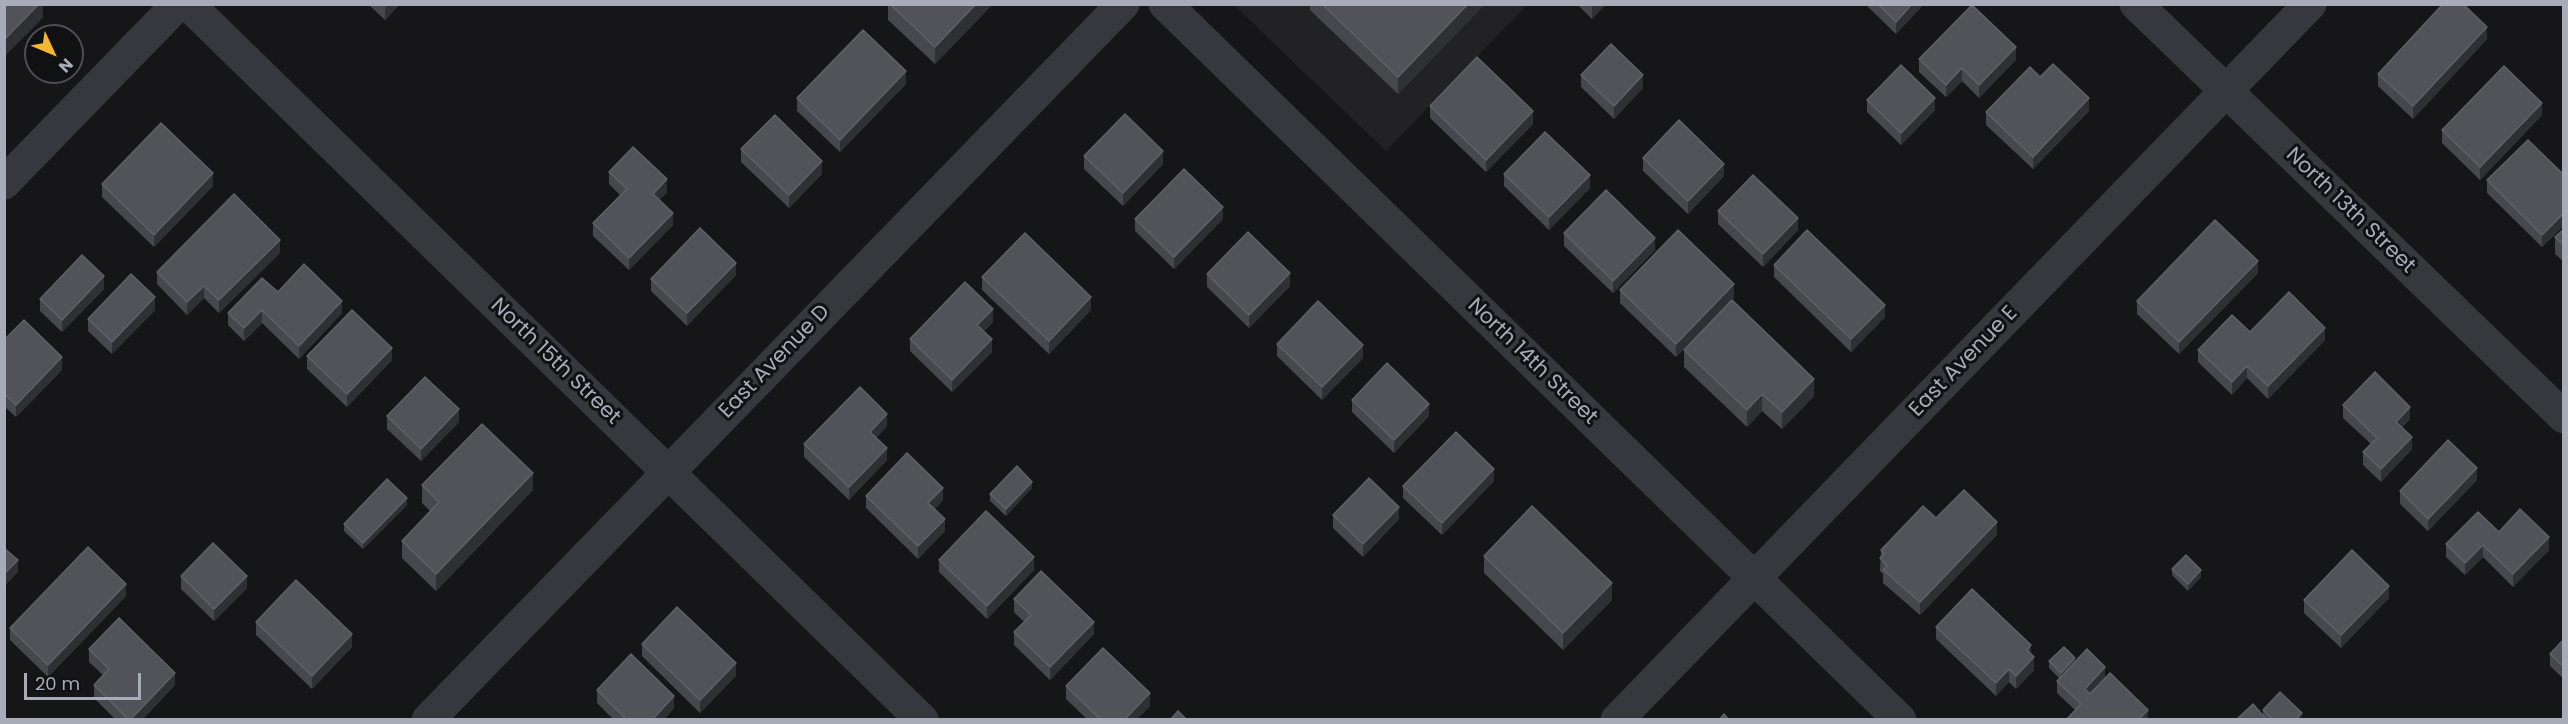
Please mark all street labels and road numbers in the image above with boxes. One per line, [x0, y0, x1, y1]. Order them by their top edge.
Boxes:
street label: North 13th Street [2280, 143, 2420, 279]
street label: North 15th Street [485, 294, 625, 430]
street label: North 14th Street [1462, 294, 1602, 430]
street label: East Avenue D [714, 300, 836, 424]
street label: East Avenue E [1905, 301, 2023, 423]

